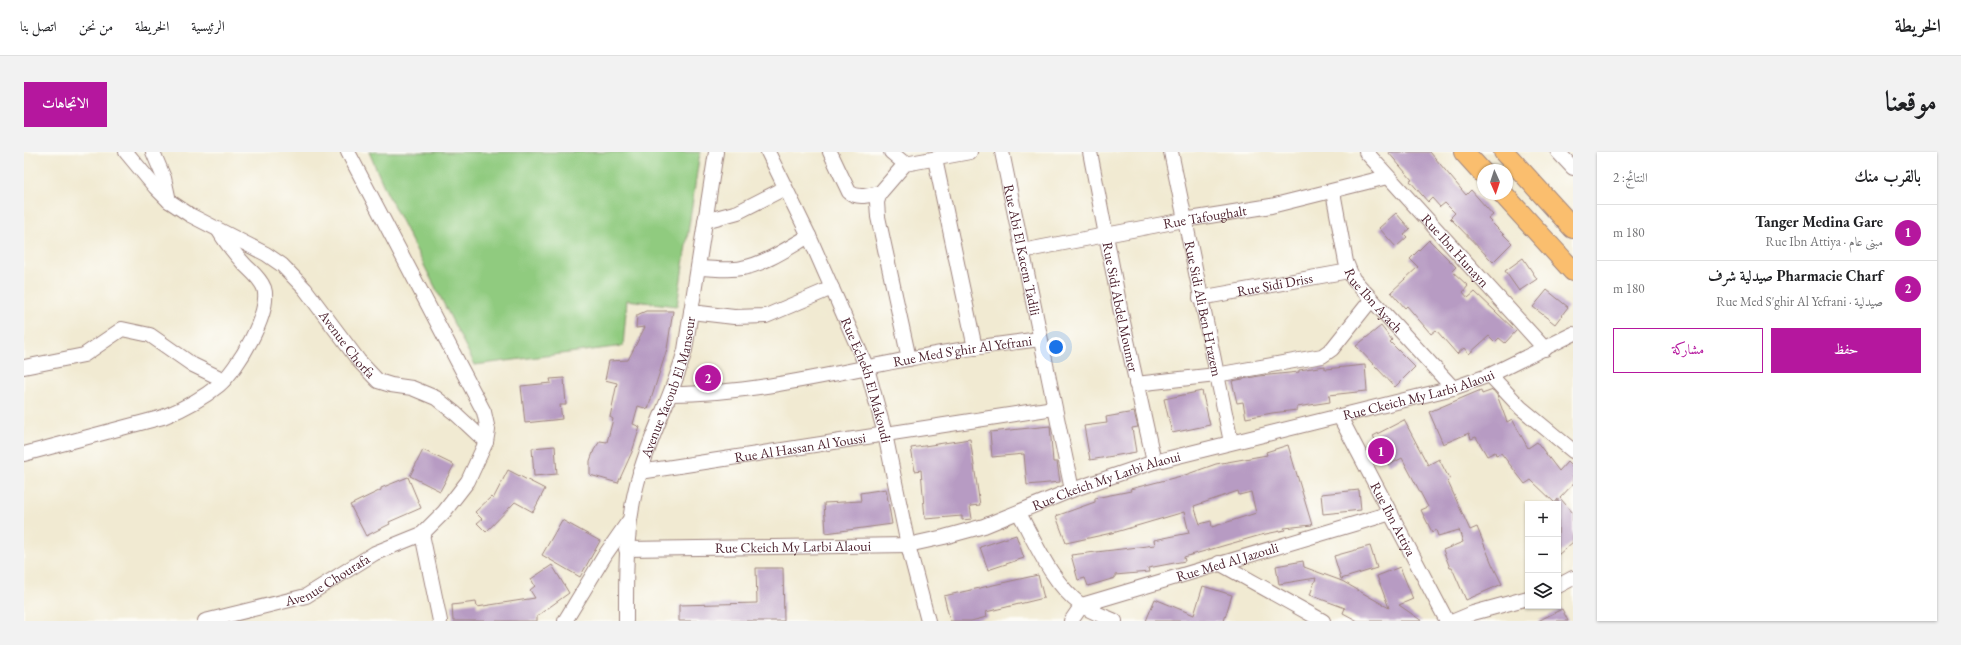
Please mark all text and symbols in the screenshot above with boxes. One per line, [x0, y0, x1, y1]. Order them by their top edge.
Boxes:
text: الخريطة [1895, 13, 1941, 38]
text: اتصل بنا [20, 17, 57, 35]
text: من نحن [79, 17, 113, 35]
text: الخريطة [135, 17, 169, 35]
text: الرئيسية [191, 17, 225, 35]
button: الاتجاهات [24, 82, 107, 127]
text: موقعنا [1885, 83, 1937, 119]
north arrow [1477, 164, 1513, 200]
text: بالقرب منك [1854, 165, 1921, 187]
text: النتائج: 2 [1613, 169, 1648, 186]
street label: Rue Abi El Kacem Tadili [1000, 183, 1045, 318]
street label: Rue Tafoughalt [1162, 201, 1248, 233]
street label: Rue Ibn Hunayn [1418, 210, 1494, 291]
text: Tanger Medina Gare [1755, 212, 1883, 231]
text: 180 m [1613, 224, 1644, 241]
text: 1 [1905, 224, 1911, 241]
text: مبنى عام · Rue Ibn Attiya [1766, 233, 1883, 250]
street label: Rue Sidi Ali Ben H'razem [1181, 239, 1226, 378]
street label: Rue Sidi Abdel Moumer [1099, 240, 1143, 374]
street label: Rue Ibn Ayach [1340, 265, 1407, 337]
text: Pharmacie Charf صيدلية شرف [1708, 266, 1883, 285]
street label: Rue Sidi Driss [1235, 269, 1315, 300]
text: 180 m [1613, 280, 1644, 297]
text: 2 [1905, 280, 1911, 297]
text: صيدلية · Rue Med S'ghir Al Yefrani [1716, 293, 1883, 310]
street label: Avenue Chorfa [314, 306, 380, 382]
street label: Rue Echekh El Makoudi [837, 314, 896, 445]
street label: Avenue Yacoub El Mansour [636, 315, 699, 461]
button: مشاركة [1613, 328, 1763, 373]
button: حفظ [1771, 328, 1921, 373]
street label: Rue Med S'ghir Al Yefrani [891, 331, 1034, 371]
your location [1046, 337, 1066, 357]
pin: 2 [695, 363, 721, 393]
street label: Rue Ckeich My Larbi Alaoui [1341, 365, 1498, 424]
street label: Rue Al Hassan Al Youssi [733, 428, 868, 466]
pin: 1 [1368, 436, 1394, 466]
street label: Rue Ckeich My Larbi Alaoui [1029, 447, 1183, 514]
street label: Rue Ibn Attiya [1367, 479, 1420, 559]
map controls [1525, 501, 1561, 609]
button: + [1525, 501, 1561, 537]
street label: Rue Ckeich My Larbi Alaoui [715, 537, 872, 557]
button: − [1525, 537, 1561, 573]
street label: Rue Med Al Jazouli [1174, 538, 1281, 585]
street label: Avenue Chourafa [282, 549, 373, 610]
button: layers [1525, 573, 1561, 609]

